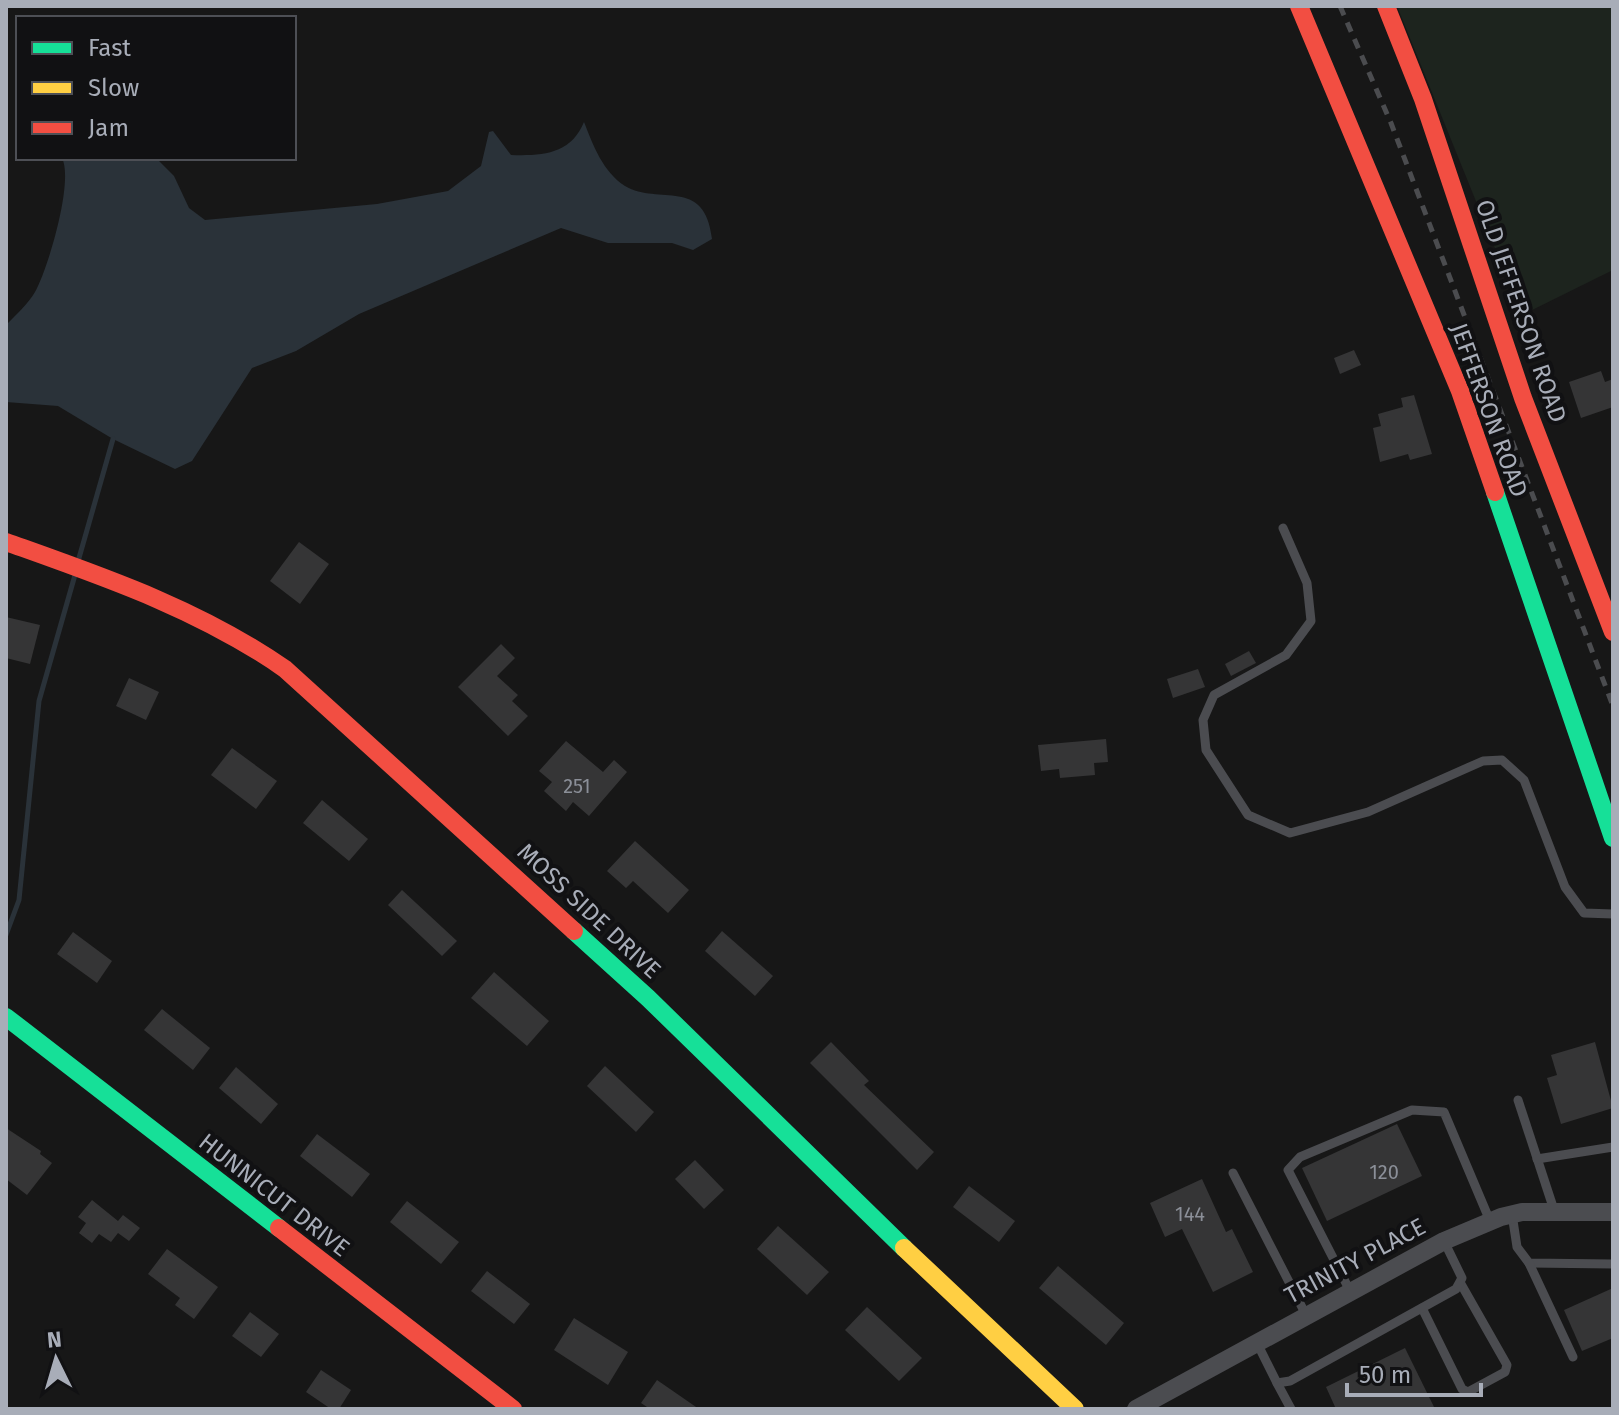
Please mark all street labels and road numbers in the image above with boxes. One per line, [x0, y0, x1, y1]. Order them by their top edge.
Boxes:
street label: OLD JEFFERSON ROAD [1469, 196, 1573, 426]
street label: JEFFERSON ROAD [1444, 319, 1534, 501]
street label: MOSS SIDE DRIVE [512, 838, 666, 984]
street label: HUNNICUT DRIVE [193, 1128, 355, 1262]
street label: TRINITY PLACE [1280, 1212, 1430, 1310]

